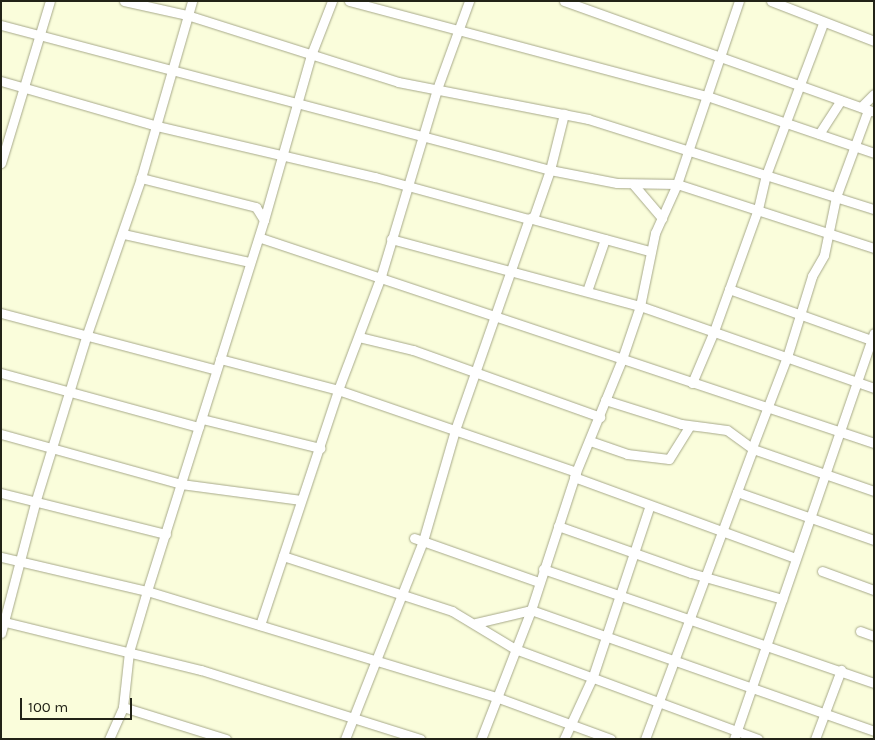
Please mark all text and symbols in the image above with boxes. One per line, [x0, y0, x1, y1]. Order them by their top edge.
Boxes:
scale bar [22, 688, 135, 720]
text: 100 m [28, 698, 68, 716]

